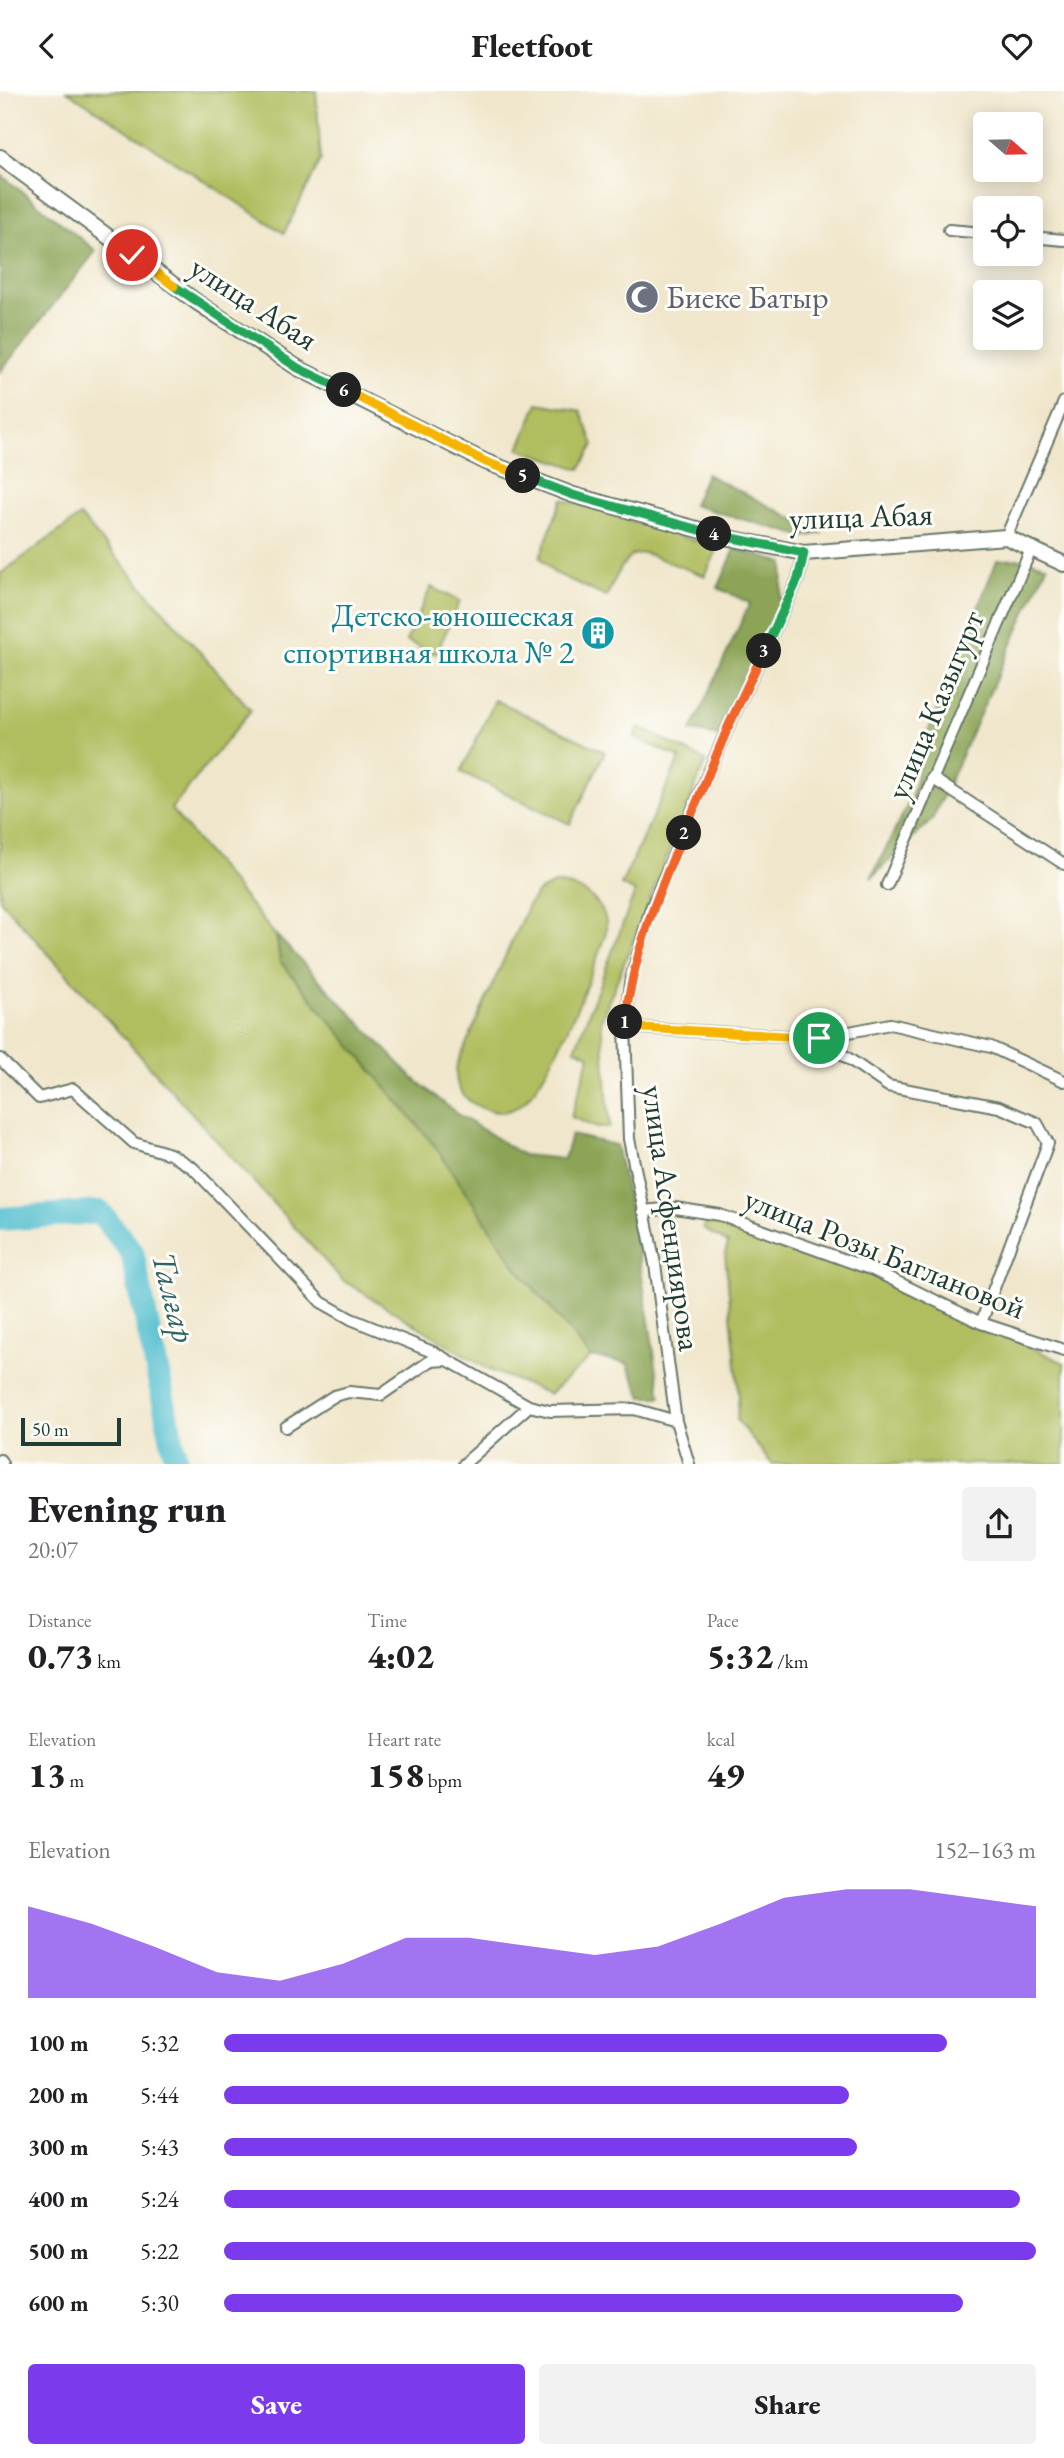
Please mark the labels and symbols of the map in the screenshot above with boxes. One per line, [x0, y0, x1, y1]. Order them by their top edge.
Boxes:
north arrow [973, 112, 1043, 182]
pin [102, 225, 162, 285]
street label: улица Абая [182, 246, 326, 360]
place label: Биеке Батыр [666, 276, 829, 318]
mosque icon: Биеке Батыр [623, 278, 661, 316]
pin: 6 [326, 373, 362, 407]
pin: 5 [505, 459, 540, 493]
street label: улица Абая [788, 492, 934, 540]
pin: 4 [696, 517, 732, 551]
place label: Детско-юношеская спортивная школа № 2 [283, 594, 575, 673]
street label: улица Казыгурт [876, 604, 994, 806]
building icon: Детско-юношеская спортивная школа № 2 [579, 614, 617, 652]
pin: 3 [746, 633, 782, 669]
pin: 2 [666, 815, 702, 851]
pin: 1 [608, 1005, 642, 1039]
pin [789, 1008, 849, 1068]
street label: улица Асфендиярова [633, 1082, 711, 1354]
street label: улица Розы Баглановой [738, 1177, 1032, 1329]
water label: Талғар [142, 1247, 206, 1347]
scale bar [21, 1415, 121, 1447]

